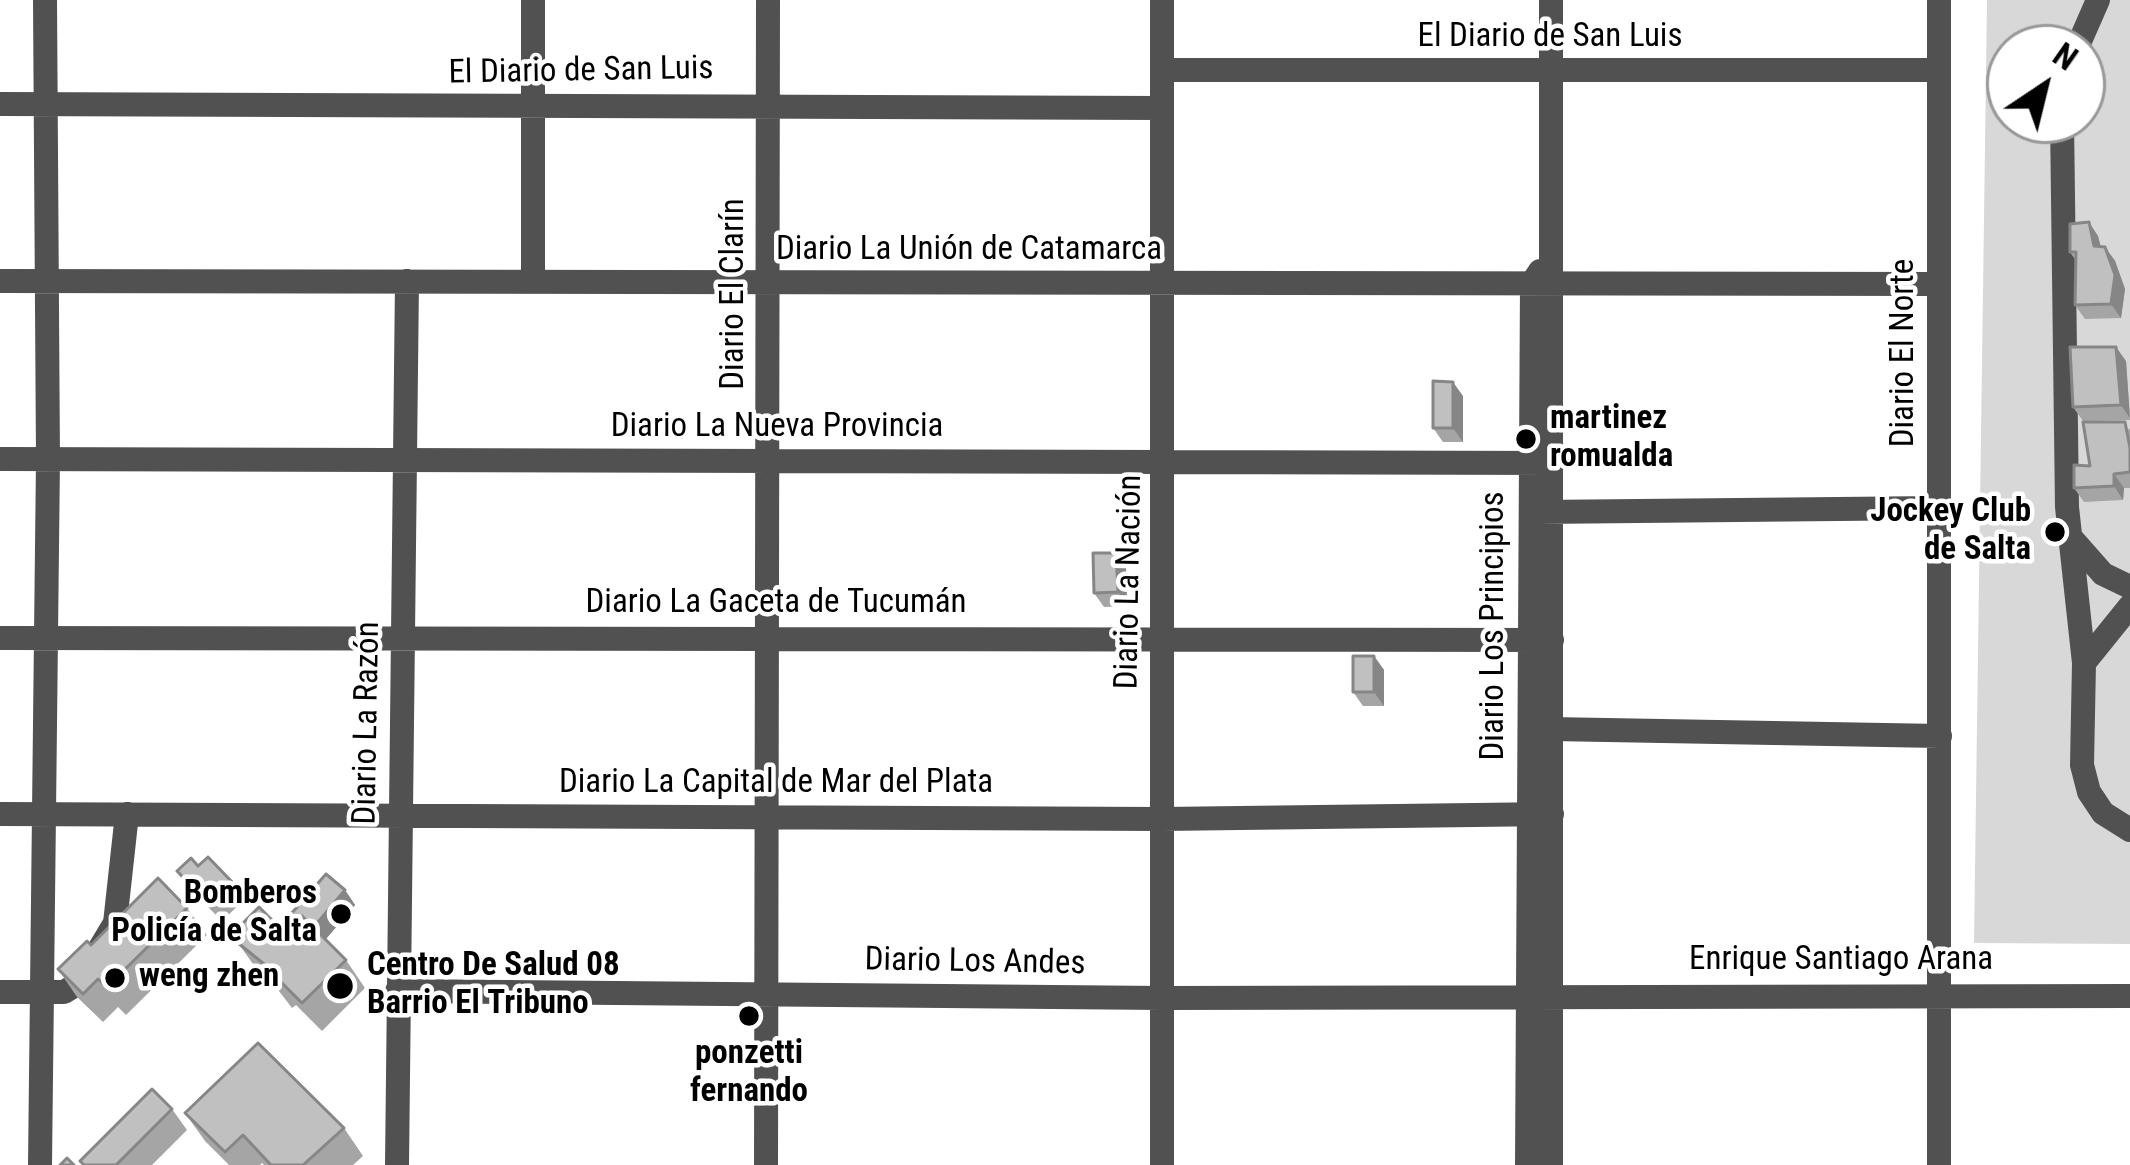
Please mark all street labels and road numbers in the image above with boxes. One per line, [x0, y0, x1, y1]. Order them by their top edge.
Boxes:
street label: El Diario de San Luis [1418, 18, 1682, 58]
street label: El Diario de San Luis [448, 50, 714, 94]
street label: Diario El Clarín [715, 198, 755, 390]
street label: Diario La Unión de Catamarca [776, 231, 1162, 271]
street label: Diario El Norte [1885, 259, 1925, 447]
street label: Diario La Nueva Provincia [611, 408, 943, 448]
street label: Diario La Nación [1108, 474, 1152, 690]
street label: Diario Los Principios [1475, 491, 1515, 761]
street label: Diario La Gaceta de Tucumán [585, 584, 967, 624]
street label: Diario La Razón [346, 621, 390, 825]
street label: Diario La Capital de Mar del Plata [559, 764, 993, 804]
street label: Diario Los Andes [864, 941, 1086, 985]
street label: Enrique Santiago Arana [1689, 941, 1993, 981]

